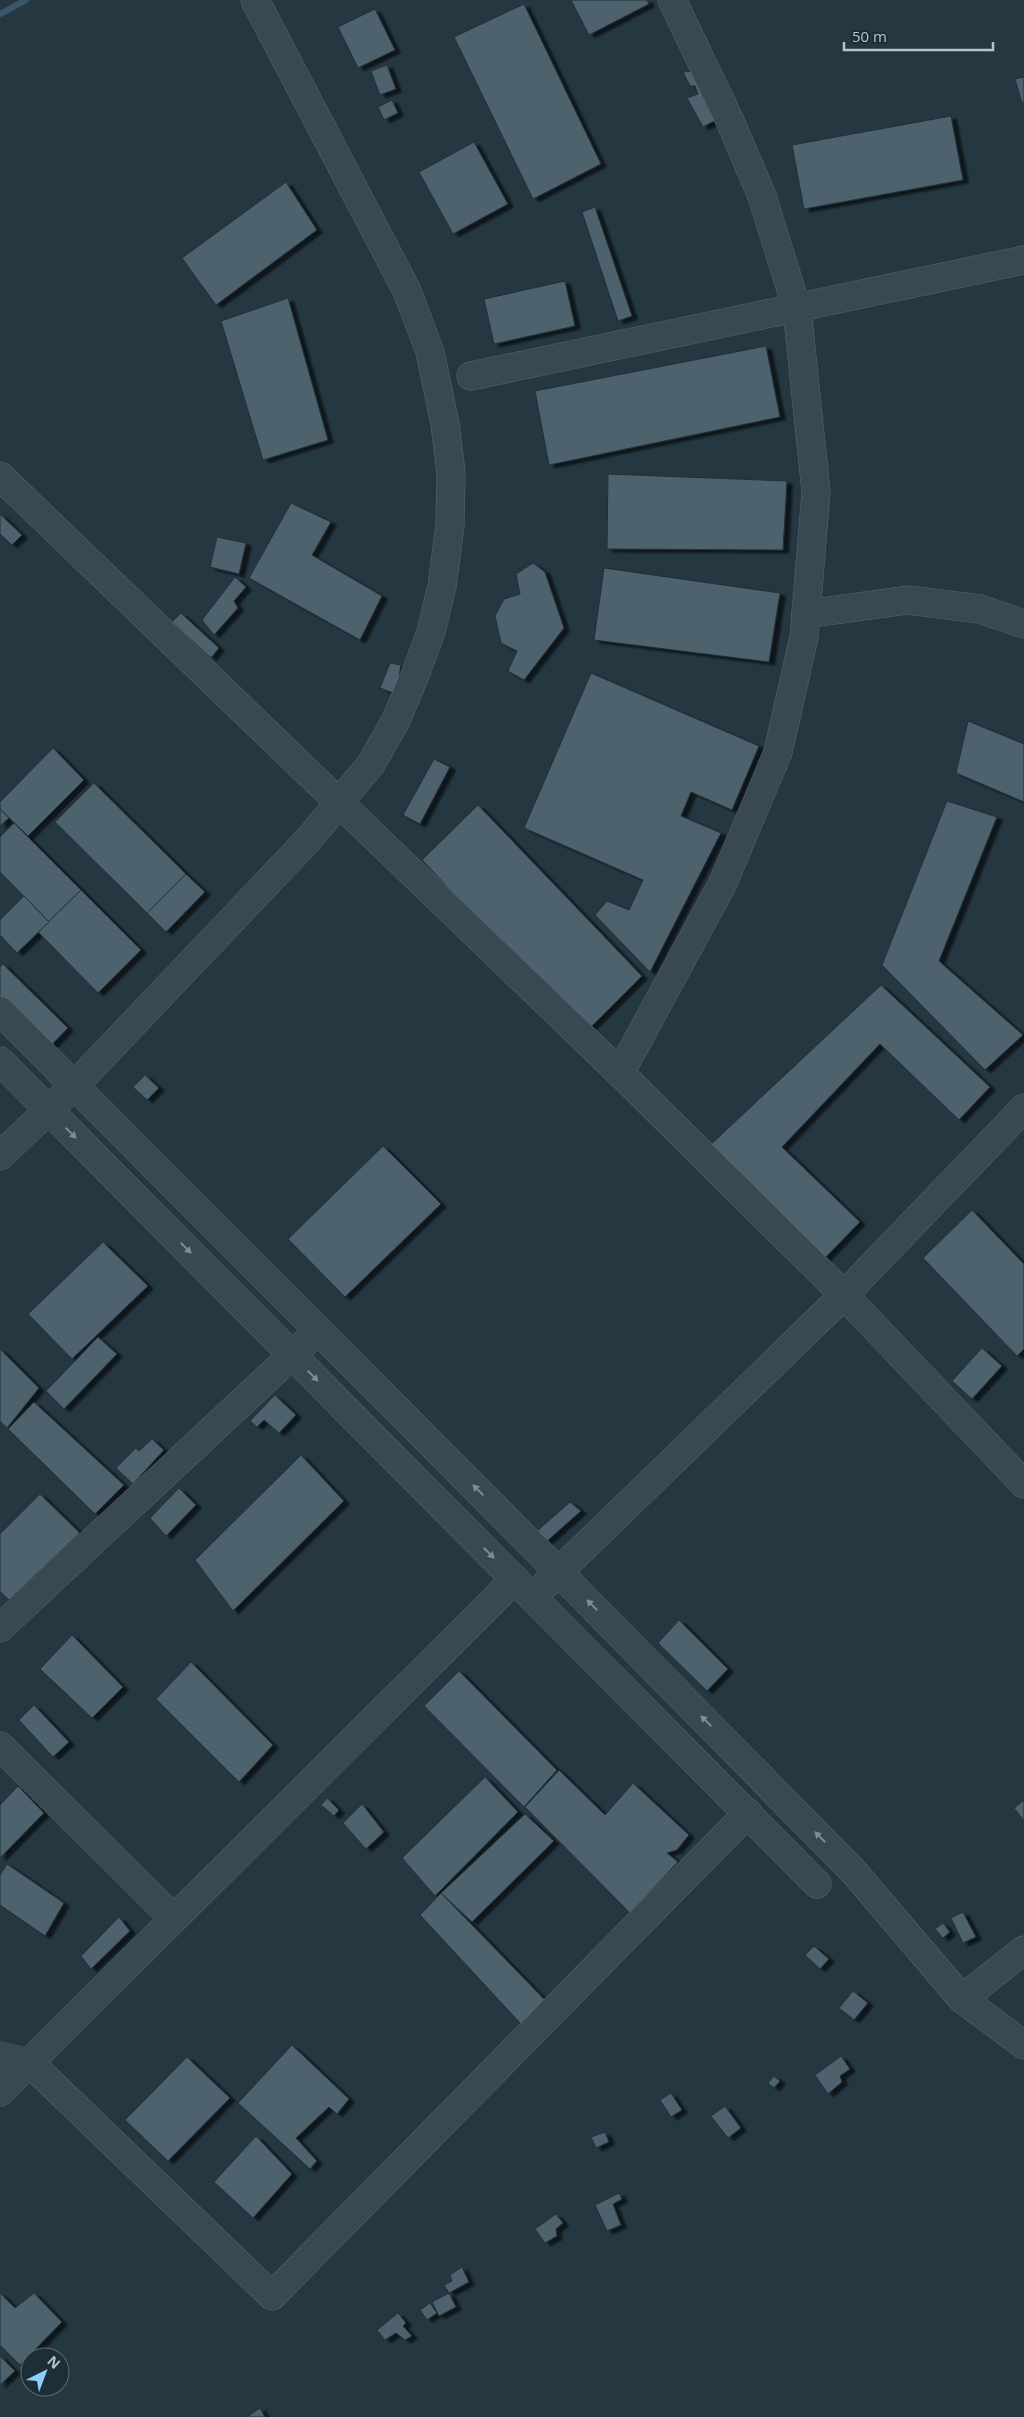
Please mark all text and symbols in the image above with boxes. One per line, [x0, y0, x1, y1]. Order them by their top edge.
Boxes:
scale bar [844, 20, 993, 52]
text: 50 m [852, 26, 887, 46]
one-way arrow [65, 1126, 77, 1138]
one-way arrow [180, 1242, 192, 1254]
one-way arrow [306, 1370, 318, 1382]
one-way arrow [472, 1484, 484, 1496]
one-way arrow [483, 1547, 495, 1559]
one-way arrow [586, 1600, 598, 1612]
one-way arrow [700, 1716, 712, 1728]
one-way arrow [814, 1831, 826, 1843]
north arrow [20, 2347, 70, 2397]
text: N [43, 2351, 65, 2373]

